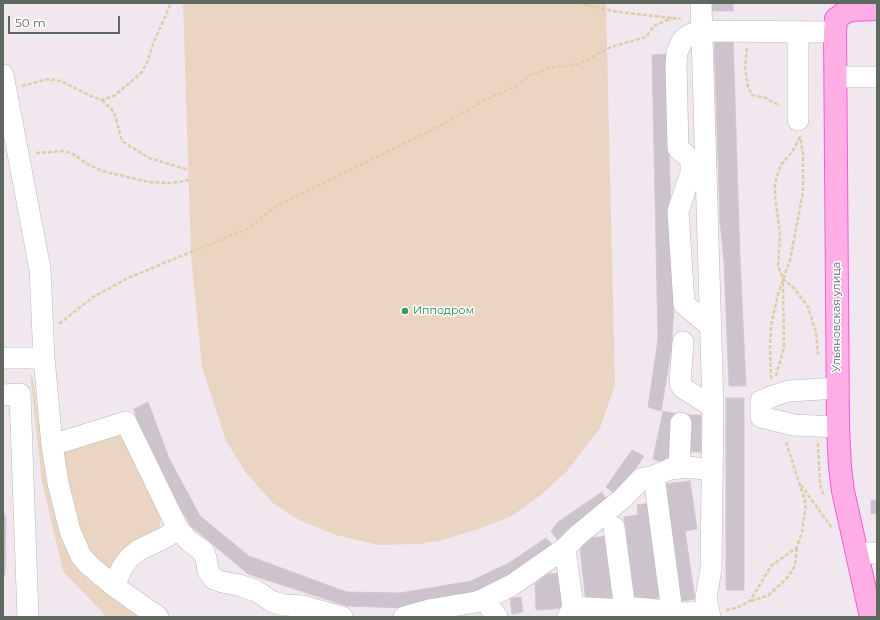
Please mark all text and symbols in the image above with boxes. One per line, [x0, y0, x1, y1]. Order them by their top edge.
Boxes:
scale bar [10, 8, 122, 34]
text: 50 m [15, 15, 46, 30]
street label: Ульяновская улица [830, 262, 844, 372]
place label: Ипподром [413, 304, 474, 318]
marker: Ипподром [400, 306, 410, 316]

